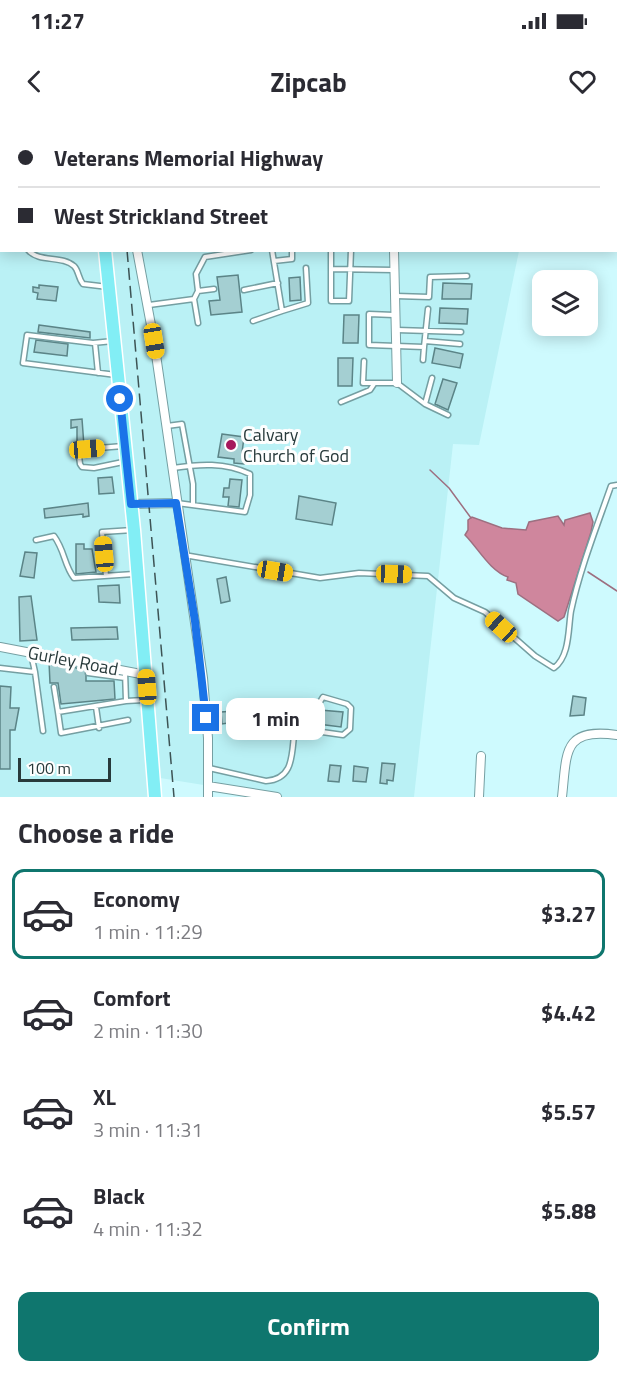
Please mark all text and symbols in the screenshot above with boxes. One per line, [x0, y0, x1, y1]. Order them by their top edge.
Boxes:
text: 11:27 [30, 4, 85, 38]
text: Zipcab [270, 61, 347, 102]
icon: back [18, 65, 51, 98]
icon: heart [566, 65, 599, 98]
text: Veterans Memorial Highway [54, 141, 323, 175]
text: West Strickland Street [54, 199, 268, 233]
map controls [532, 270, 598, 336]
button: layers [532, 270, 598, 336]
car [142, 322, 166, 360]
route start [106, 385, 133, 412]
place label: Calvary Church of God [243, 421, 349, 469]
car [68, 438, 106, 460]
marker: Calvary Church of God [224, 438, 238, 452]
car [93, 535, 115, 573]
car [256, 559, 294, 583]
car [376, 564, 412, 584]
car [482, 608, 520, 646]
street label: Gurley Road [26, 639, 121, 682]
car [137, 668, 157, 706]
callout: 1 min [227, 697, 326, 739]
text: 1 min [251, 703, 300, 734]
route end [192, 704, 219, 731]
scale bar [18, 755, 111, 782]
text: 100 m [27, 756, 71, 780]
text: Choose a ride [18, 812, 174, 853]
text: Economy [93, 882, 180, 916]
icon: car [21, 887, 75, 941]
text: $3.27 [541, 897, 596, 931]
text: 1 min · 11:29 [93, 916, 203, 947]
text: Comfort [93, 981, 171, 1015]
icon: car [21, 986, 75, 1040]
text: $4.42 [541, 996, 596, 1030]
text: 2 min · 11:30 [93, 1015, 203, 1046]
text: XL [93, 1080, 116, 1114]
icon: car [21, 1085, 75, 1139]
text: $5.57 [541, 1095, 596, 1129]
text: 3 min · 11:31 [93, 1114, 203, 1145]
text: Black [93, 1179, 145, 1213]
icon: car [21, 1184, 75, 1238]
text: $5.88 [541, 1194, 596, 1228]
text: 4 min · 11:32 [93, 1213, 203, 1244]
button: Confirm [18, 1292, 599, 1361]

